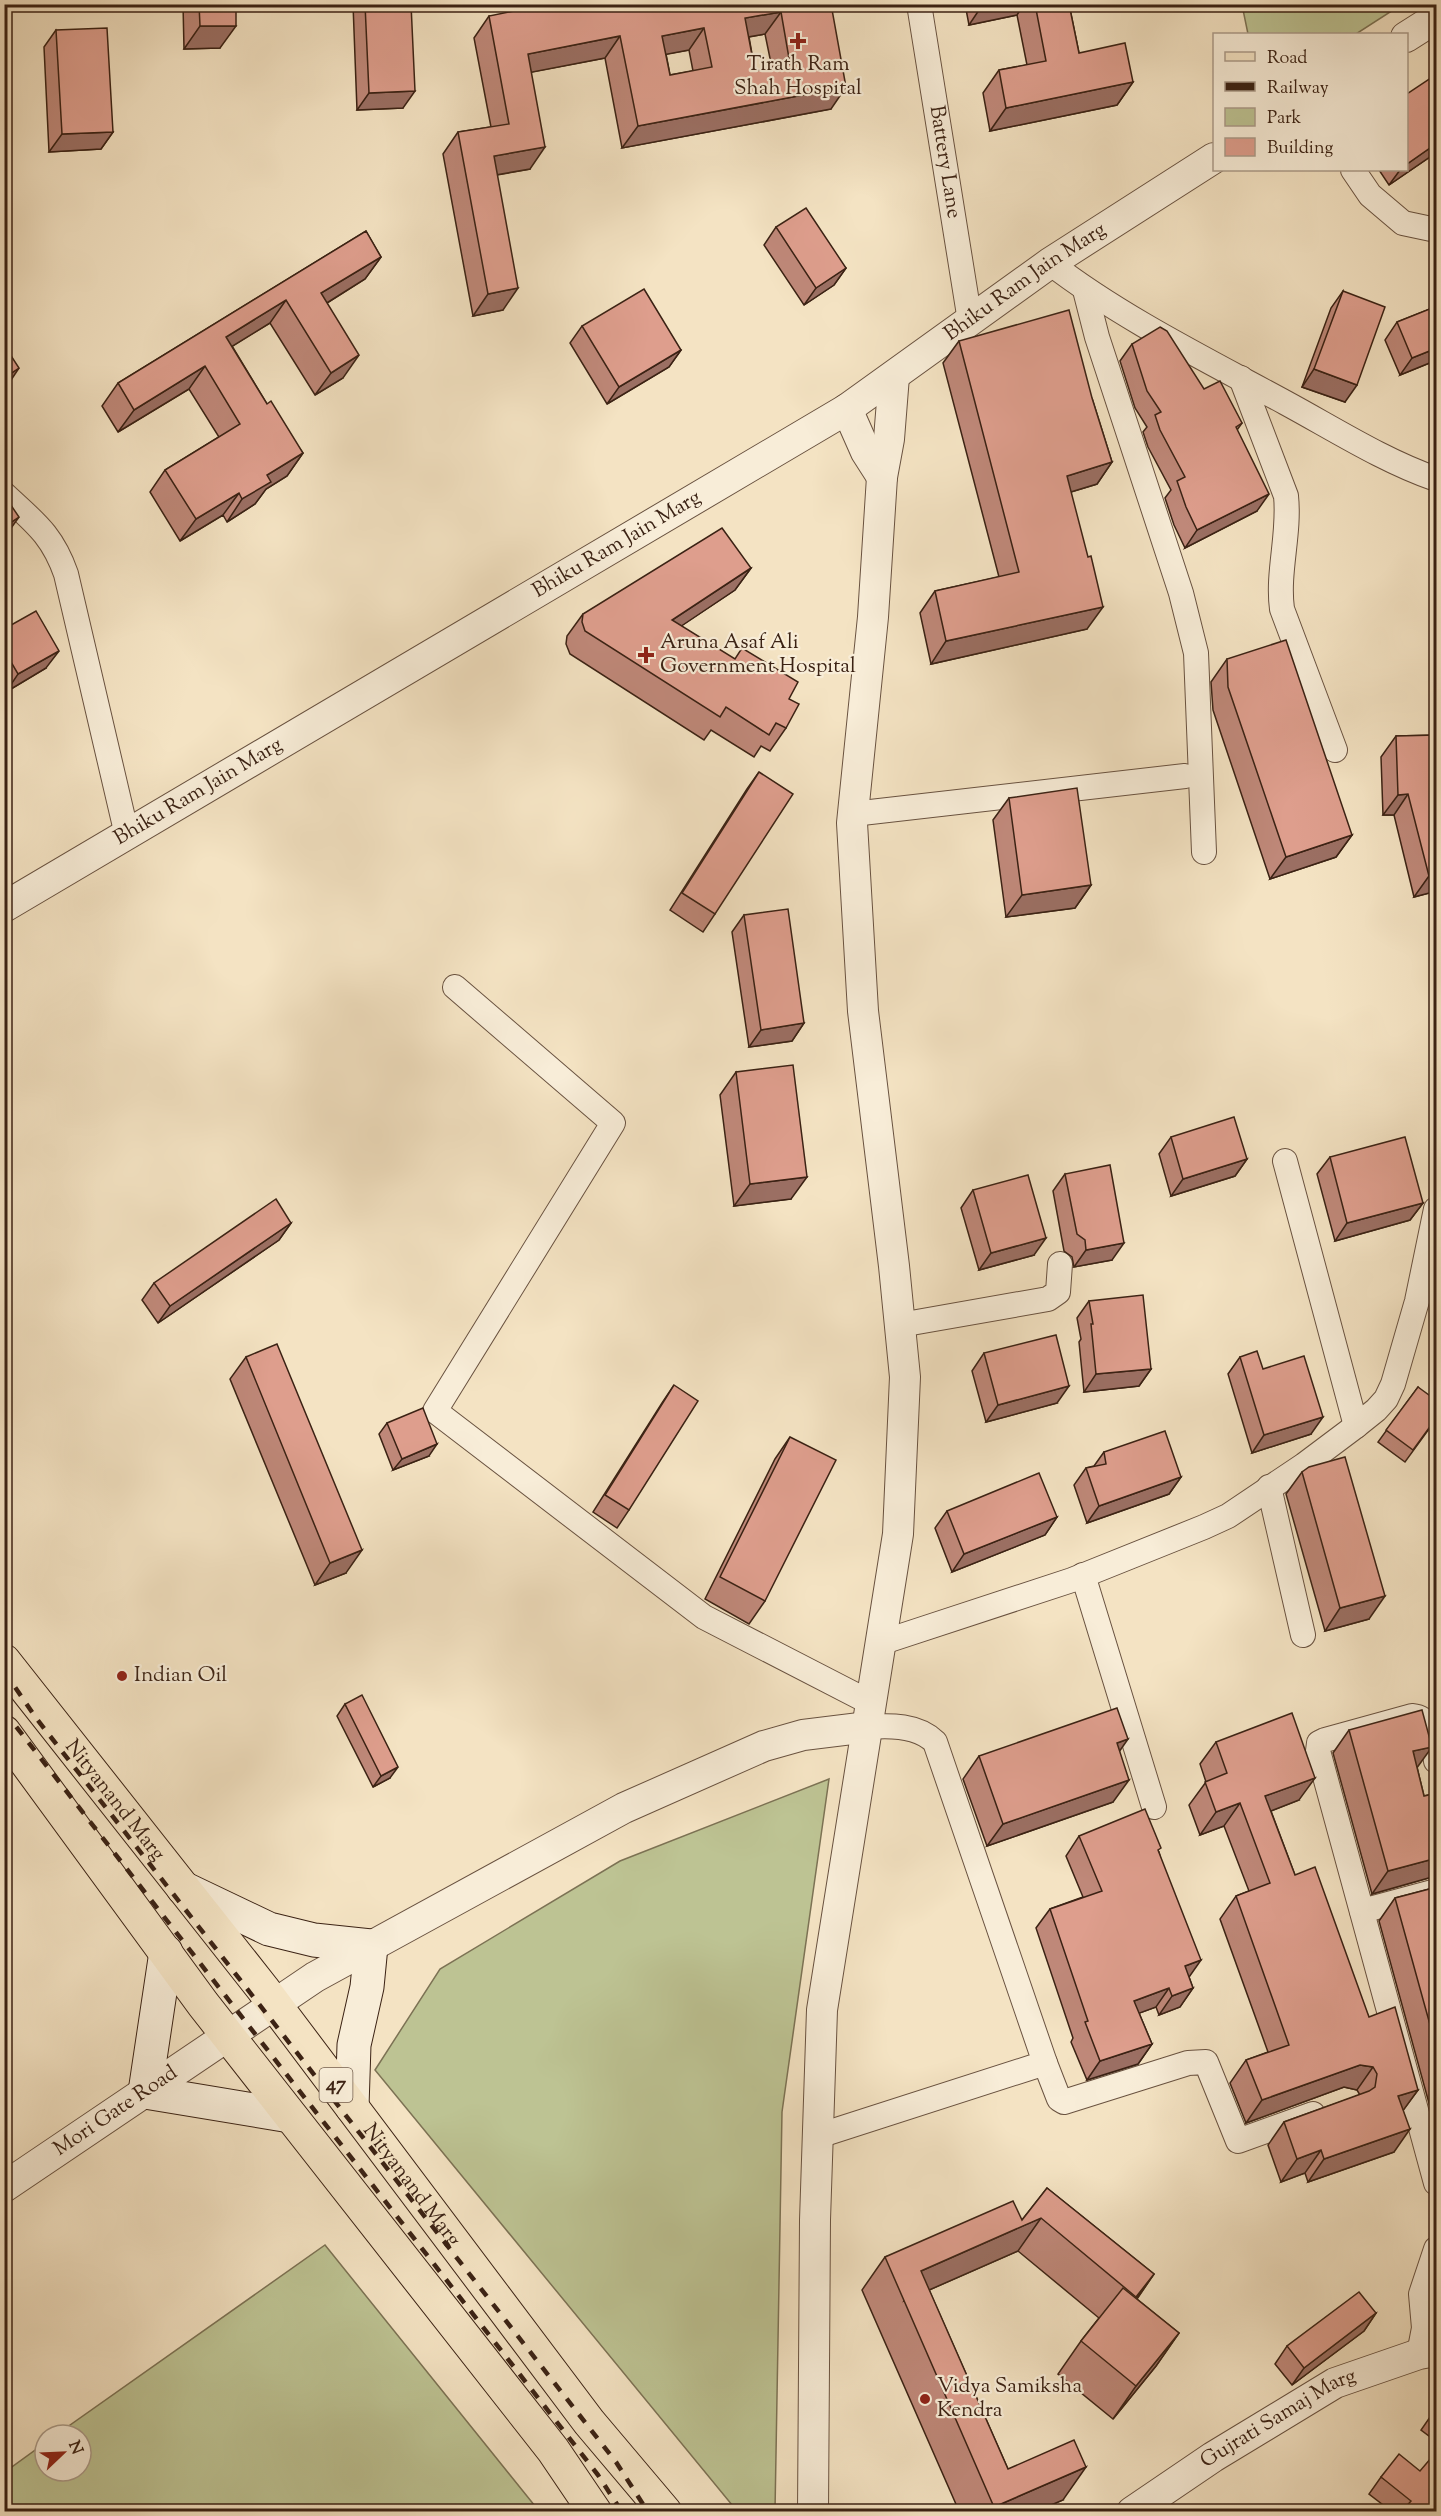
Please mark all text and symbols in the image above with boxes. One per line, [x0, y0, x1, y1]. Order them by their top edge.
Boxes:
marker: Tirath Ram Shah Hospital [789, 32, 807, 50]
legend [1213, 33, 1408, 171]
text: Road [1267, 46, 1307, 72]
place label: Tirath Ram Shah Hospital [734, 50, 862, 104]
text: Railway [1267, 76, 1329, 102]
street label: Battery Lane [921, 103, 968, 221]
text: Park [1267, 106, 1302, 132]
text: Building [1267, 136, 1333, 162]
street label: Bhiku Ram Jain Marg [938, 216, 1112, 349]
street label: Bhiku Ram Jain Marg [527, 483, 707, 606]
place label: Aruna Asaf Ali Government Hospital [660, 628, 856, 682]
marker: Aruna Asaf Ali Government Hospital [637, 646, 655, 664]
street label: Bhiku Ram Jain Marg [109, 731, 289, 854]
place label: Indian Oil [134, 1661, 227, 1691]
marker: Indian Oil [115, 1669, 129, 1683]
street label: Nityanand Marg [57, 1734, 172, 1868]
street label: Mori Gate Road [48, 2059, 184, 2164]
road number: 47 [320, 2068, 352, 2102]
street label: Nityanand Marg [355, 2118, 467, 2253]
street label: Gujrati Samaj Marg [1195, 2362, 1360, 2476]
place label: Vidya Samiksha Kendra [937, 2372, 1082, 2426]
marker: Vidya Samiksha Kendra [918, 2392, 932, 2406]
north arrow [33, 2423, 93, 2483]
text: N [61, 2438, 88, 2459]

